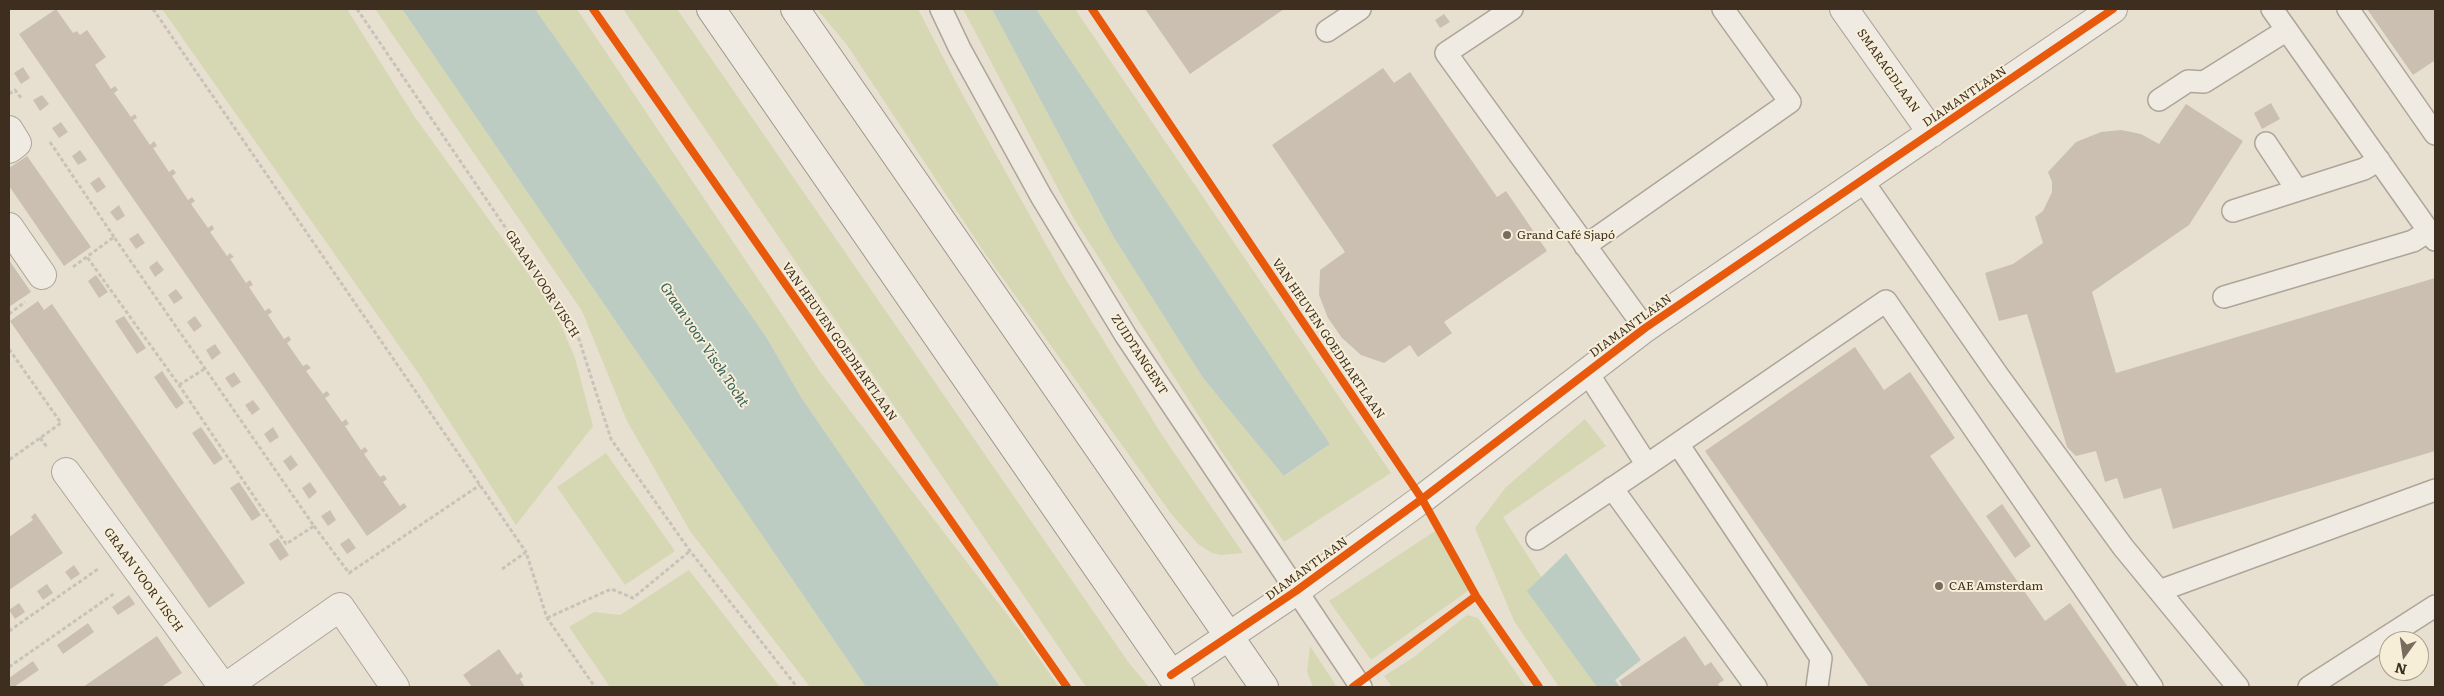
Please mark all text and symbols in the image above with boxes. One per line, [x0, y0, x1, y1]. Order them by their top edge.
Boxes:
street label: SMARAGDLAAN [1854, 26, 1922, 116]
street label: DIAMANTLAAN [1920, 64, 2010, 130]
street label: GRAAN VOOR VISCH [502, 228, 582, 340]
place label: Grand Café Sjapó [1517, 228, 1615, 242]
marker: Grand Café Sjapó [1501, 229, 1513, 241]
street label: VAN HEUVEN GOEDHARTLAAN [1269, 256, 1387, 422]
street label: VAN HEUVEN GOEDHARTLAAN [778, 260, 900, 424]
water label: Graan voor Visch Tocht [656, 280, 752, 410]
street label: DIAMANTLAAN [1587, 291, 1675, 361]
street label: ZUIDTANGENT [1108, 312, 1170, 398]
street label: GRAAN VOOR VISCH [100, 525, 186, 635]
street label: DIAMANTLAAN [1263, 534, 1351, 604]
place label: CAE Amsterdam [1949, 579, 2043, 593]
marker: CAE Amsterdam [1933, 580, 1945, 592]
north arrow [2379, 631, 2429, 681]
text: N [2392, 658, 2409, 681]

